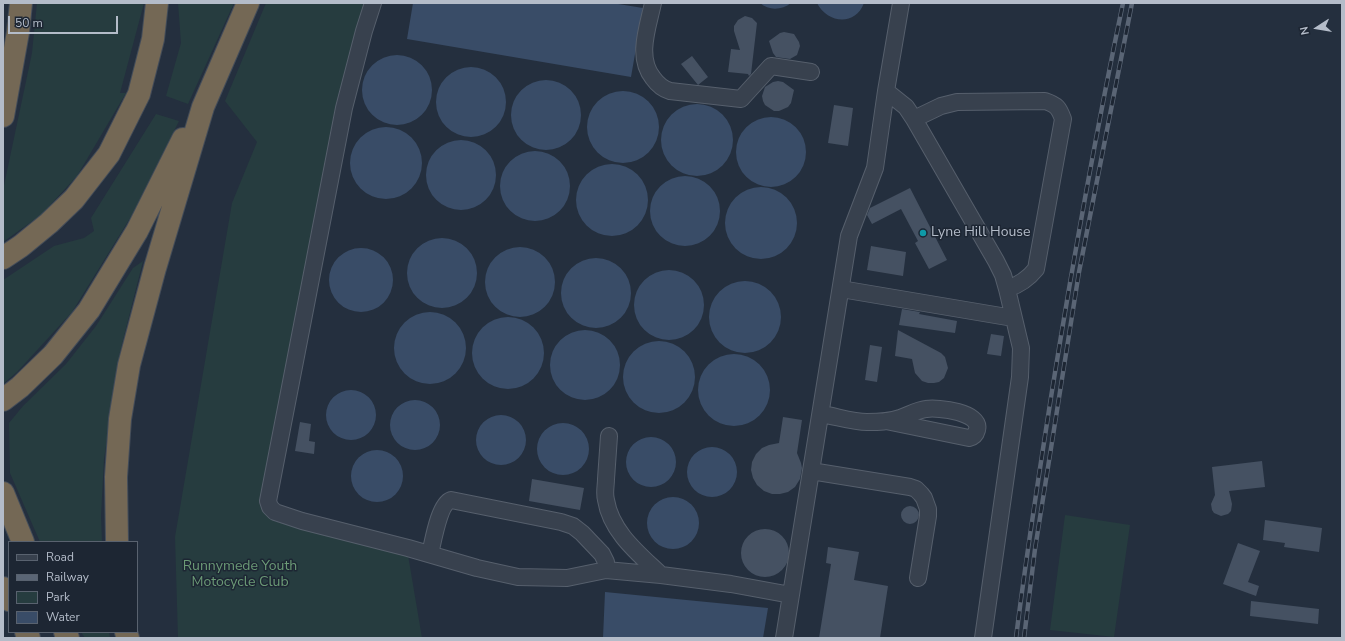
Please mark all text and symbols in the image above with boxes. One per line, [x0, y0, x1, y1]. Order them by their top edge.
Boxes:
scale bar [10, 8, 120, 34]
north arrow [1297, 8, 1337, 48]
text: 50 m [15, 15, 43, 31]
text: N [1297, 25, 1313, 36]
place label: Lyne Hill House [931, 225, 1030, 241]
marker: Lyne Hill House [918, 228, 928, 238]
legend [8, 541, 138, 633]
text: Road [46, 549, 74, 565]
park label: Runnymede Youth Motocycle Club [183, 559, 297, 592]
text: Railway [46, 569, 89, 585]
text: Park [46, 589, 70, 605]
text: Water [46, 609, 80, 625]

